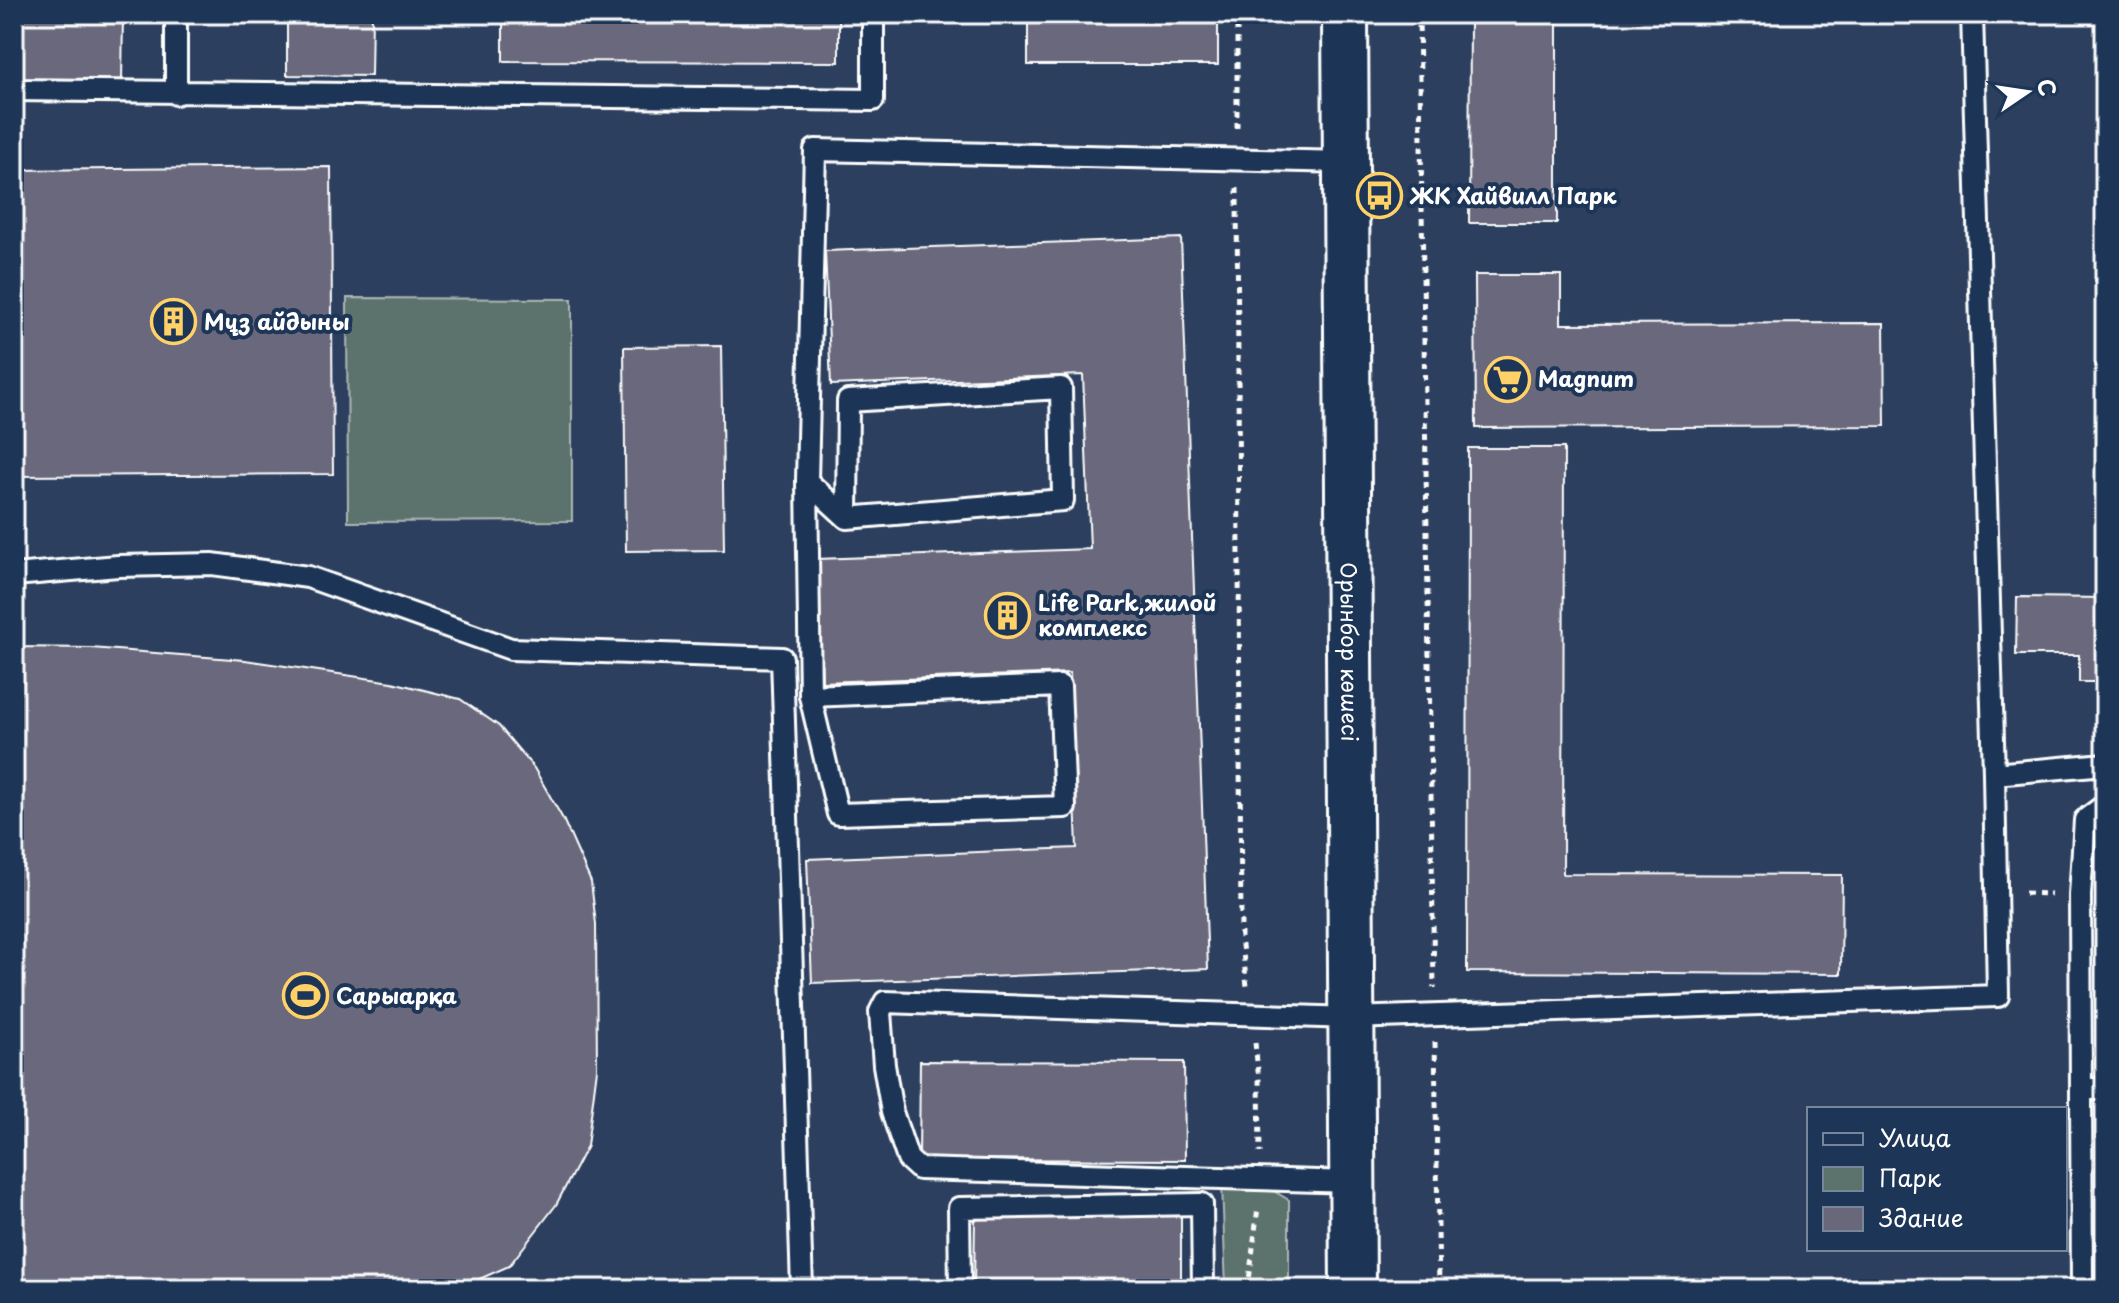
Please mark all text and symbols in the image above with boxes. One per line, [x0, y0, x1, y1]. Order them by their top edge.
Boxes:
north arrow [1987, 52, 2067, 132]
text: С [2030, 75, 2066, 99]
bus stop icon: ЖК Хайвилл Парк [1355, 172, 1403, 220]
place label: ЖК Хайвилл Парк [1409, 178, 1617, 211]
building icon: Мұз айдыны [149, 298, 197, 346]
place label: Мұз айдыны [204, 304, 350, 337]
supermarket icon: Magnum [1483, 355, 1531, 403]
place label: Magnum [1538, 361, 1634, 394]
street label: Орынбор көшесі [1333, 562, 1368, 742]
place label: Life Park,жилой комплекс [1038, 585, 1217, 643]
building icon: Life Park,жилой комплекс [983, 592, 1031, 640]
sports icon: Сарыарқа [281, 972, 329, 1020]
place label: Сарыарқа [336, 978, 457, 1011]
legend [1807, 1107, 2067, 1251]
text: Улица [1879, 1119, 1951, 1155]
text: Парк [1879, 1159, 1942, 1195]
text: Здание [1879, 1199, 1964, 1235]

